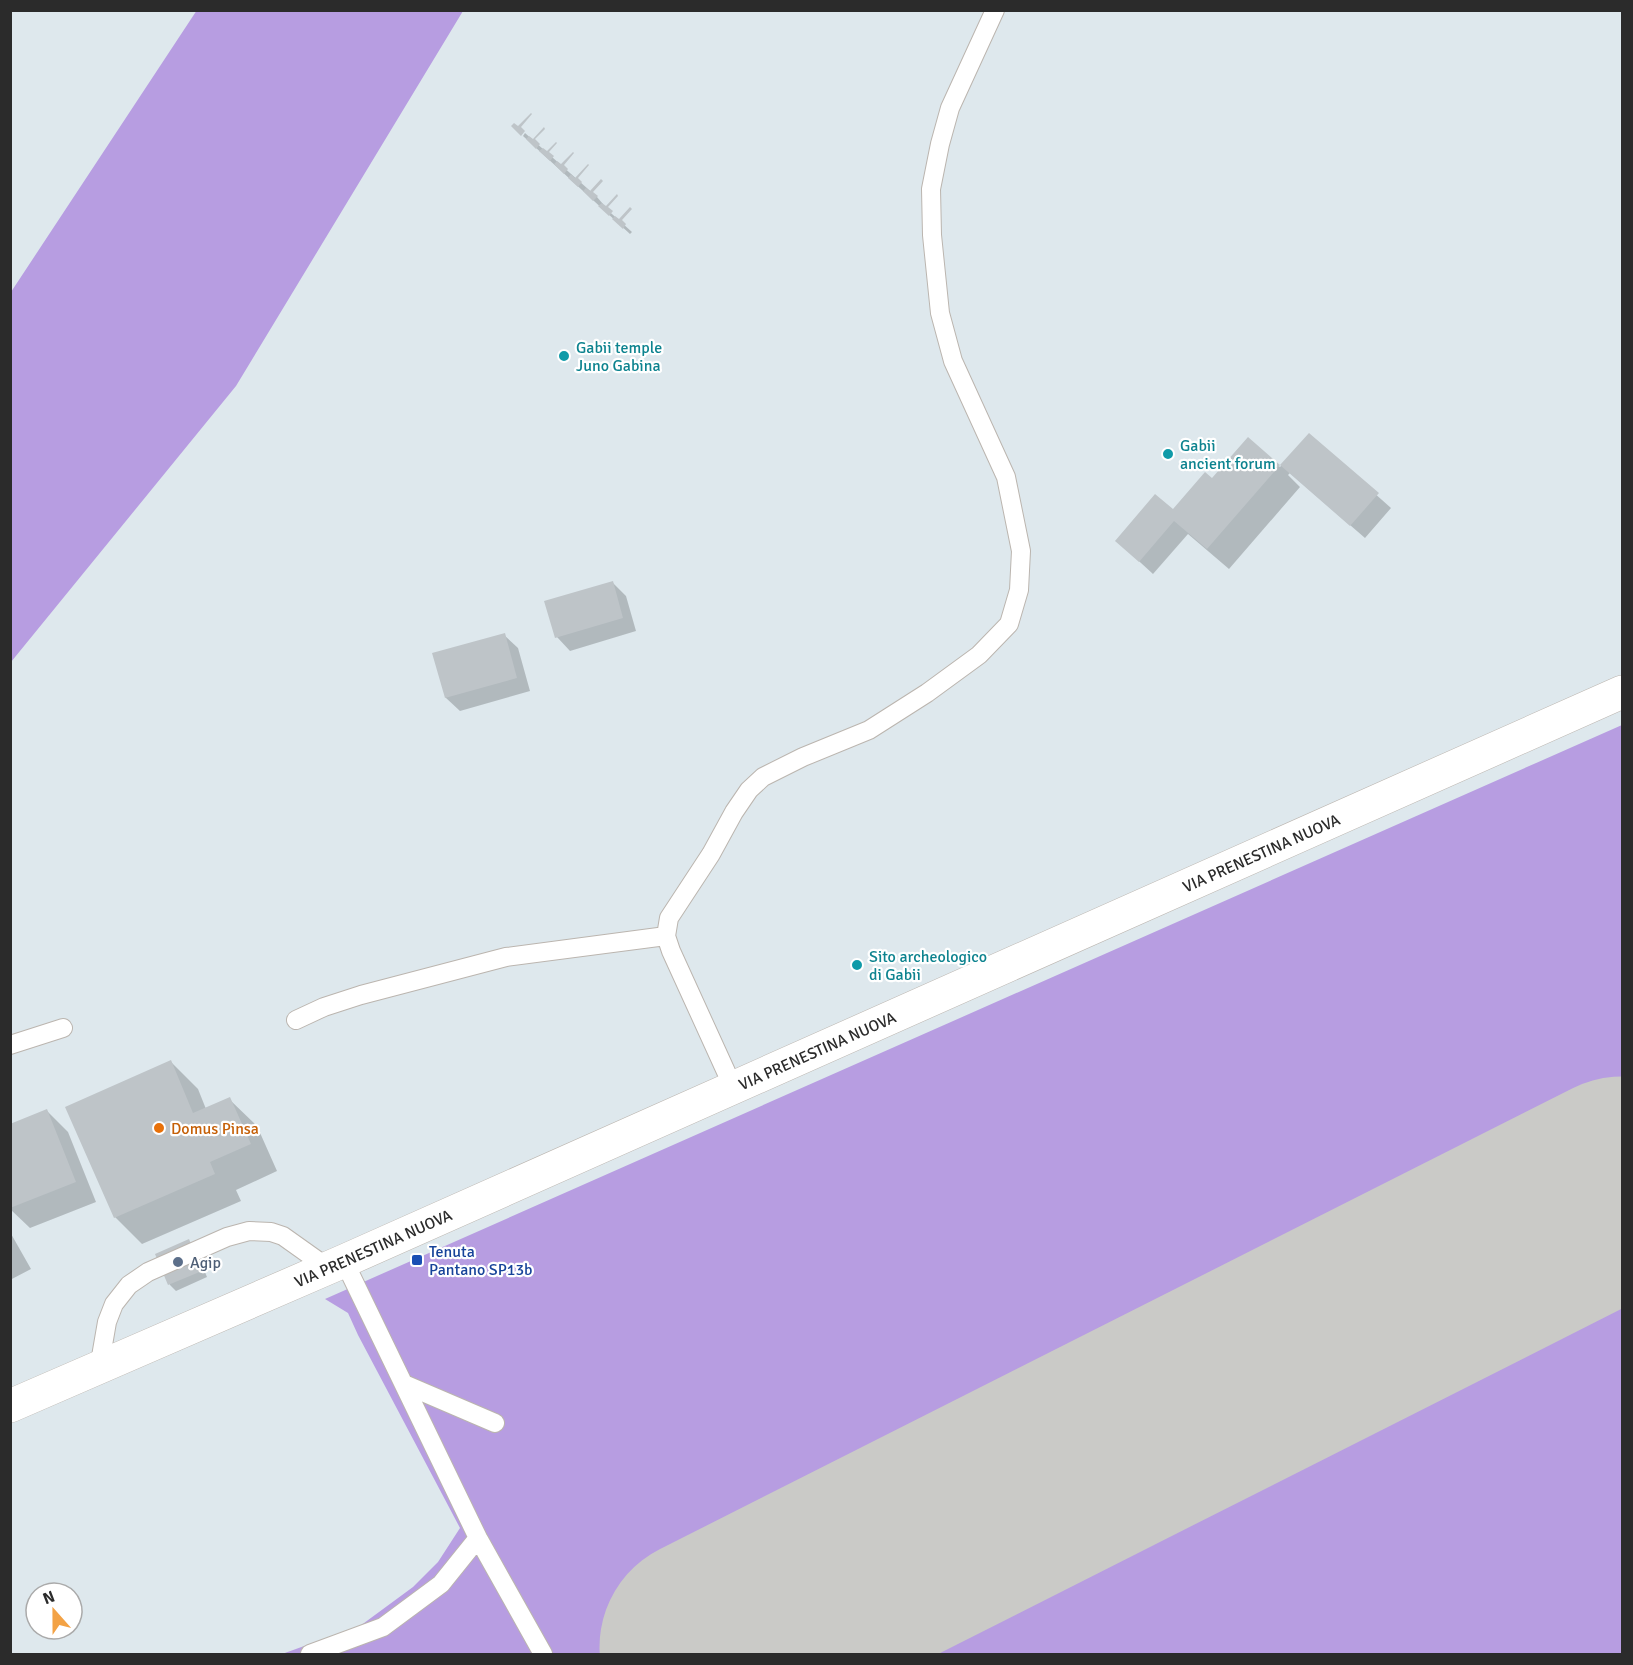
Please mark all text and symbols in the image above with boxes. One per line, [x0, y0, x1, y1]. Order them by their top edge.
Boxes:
place label: Gabii temple Juno Gabina [576, 338, 662, 376]
marker: Gabii temple Juno Gabina [557, 349, 571, 363]
place label: Gabii ancient forum [1180, 436, 1276, 474]
marker: Gabii ancient forum [1161, 447, 1175, 461]
street label: VIA PRENESTINA NUOVA [1180, 810, 1343, 897]
place label: Sito archeologico di Gabii [869, 947, 987, 985]
marker: Sito archeologico di Gabii [850, 958, 864, 972]
street label: VIA PRENESTINA NUOVA [736, 1007, 899, 1095]
place label: Domus Pinsa [171, 1119, 259, 1139]
marker: Domus Pinsa [152, 1121, 166, 1135]
street label: VIA PRENESTINA NUOVA [292, 1205, 456, 1292]
place label: Tenuta Pantano SP13b [429, 1242, 533, 1280]
place label: Agip [190, 1253, 221, 1273]
marker: Tenuta Pantano SP13b [410, 1253, 424, 1267]
marker: Agip [171, 1255, 185, 1269]
north arrow [24, 1581, 84, 1641]
text: N [40, 1587, 58, 1609]

